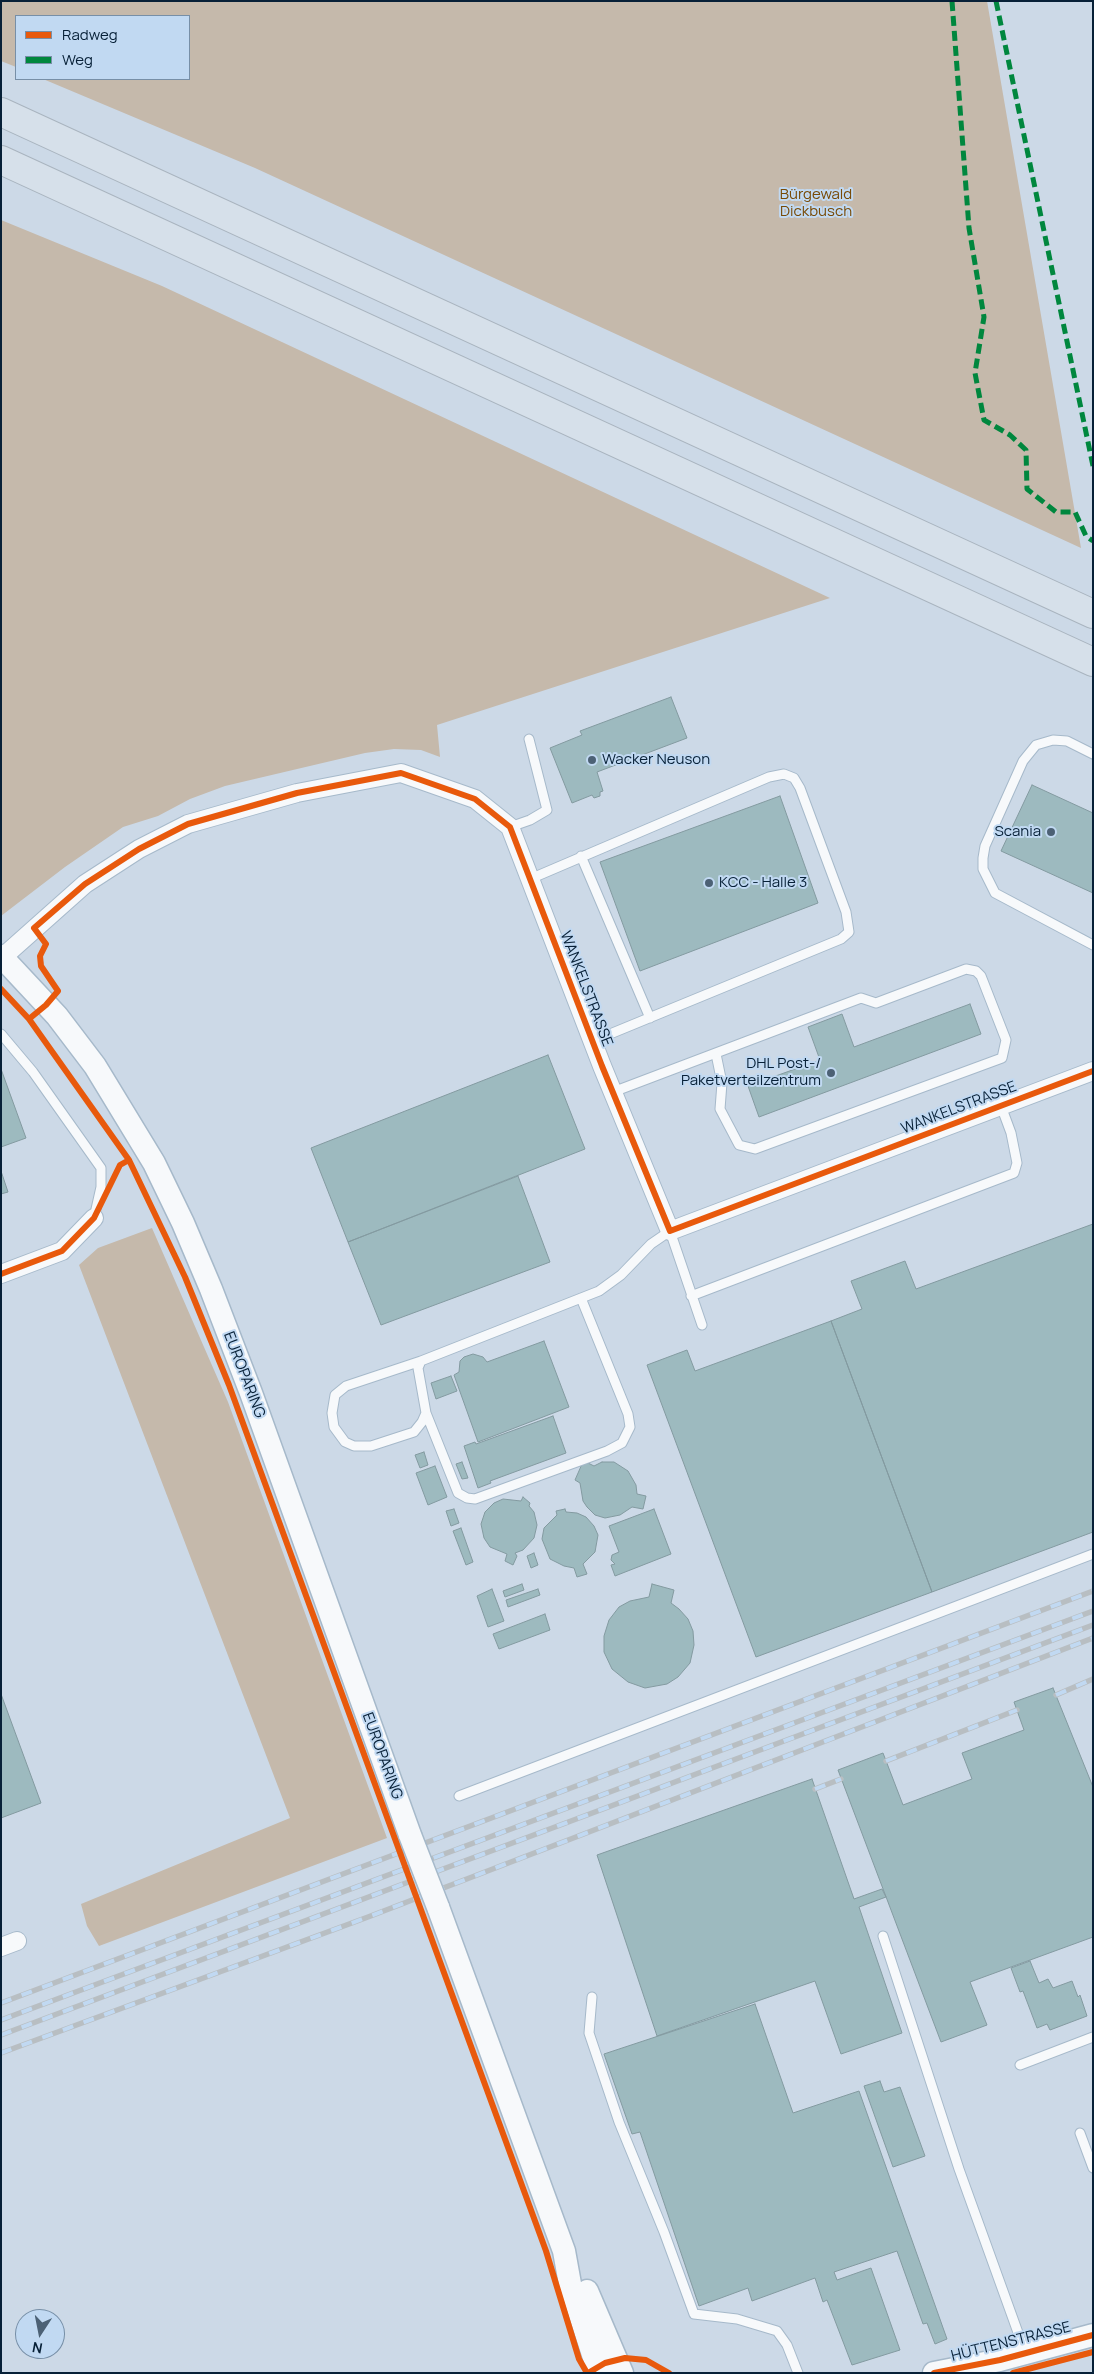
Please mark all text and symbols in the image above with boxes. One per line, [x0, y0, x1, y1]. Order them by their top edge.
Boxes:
legend [15, 15, 190, 80]
text: Radweg [62, 24, 118, 45]
text: Weg [62, 49, 93, 70]
park label: Bürgewald Dickbusch [780, 186, 852, 221]
place label: Wacker Neuson [602, 751, 710, 769]
marker: Wacker Neuson [586, 754, 598, 766]
place label: Scania [994, 823, 1041, 841]
marker: Scania [1045, 826, 1057, 838]
place label: KCC - Halle 3 [719, 874, 807, 892]
marker: KCC - Halle 3 [703, 877, 715, 889]
street label: WANKELSTRASSE [556, 929, 616, 1049]
place label: DHL Post-/ Paketverteilzentrum [681, 1055, 821, 1090]
marker: DHL Post-/ Paketverteilzentrum [825, 1067, 837, 1079]
street label: WANKELSTRASSE [899, 1078, 1019, 1138]
street label: EUROPARING [219, 1329, 269, 1421]
street label: EUROPARING [358, 1710, 406, 1802]
north arrow [15, 2309, 65, 2359]
street label: HÜTTENSTRASSE [949, 2318, 1073, 2366]
text: N [30, 2338, 44, 2359]

